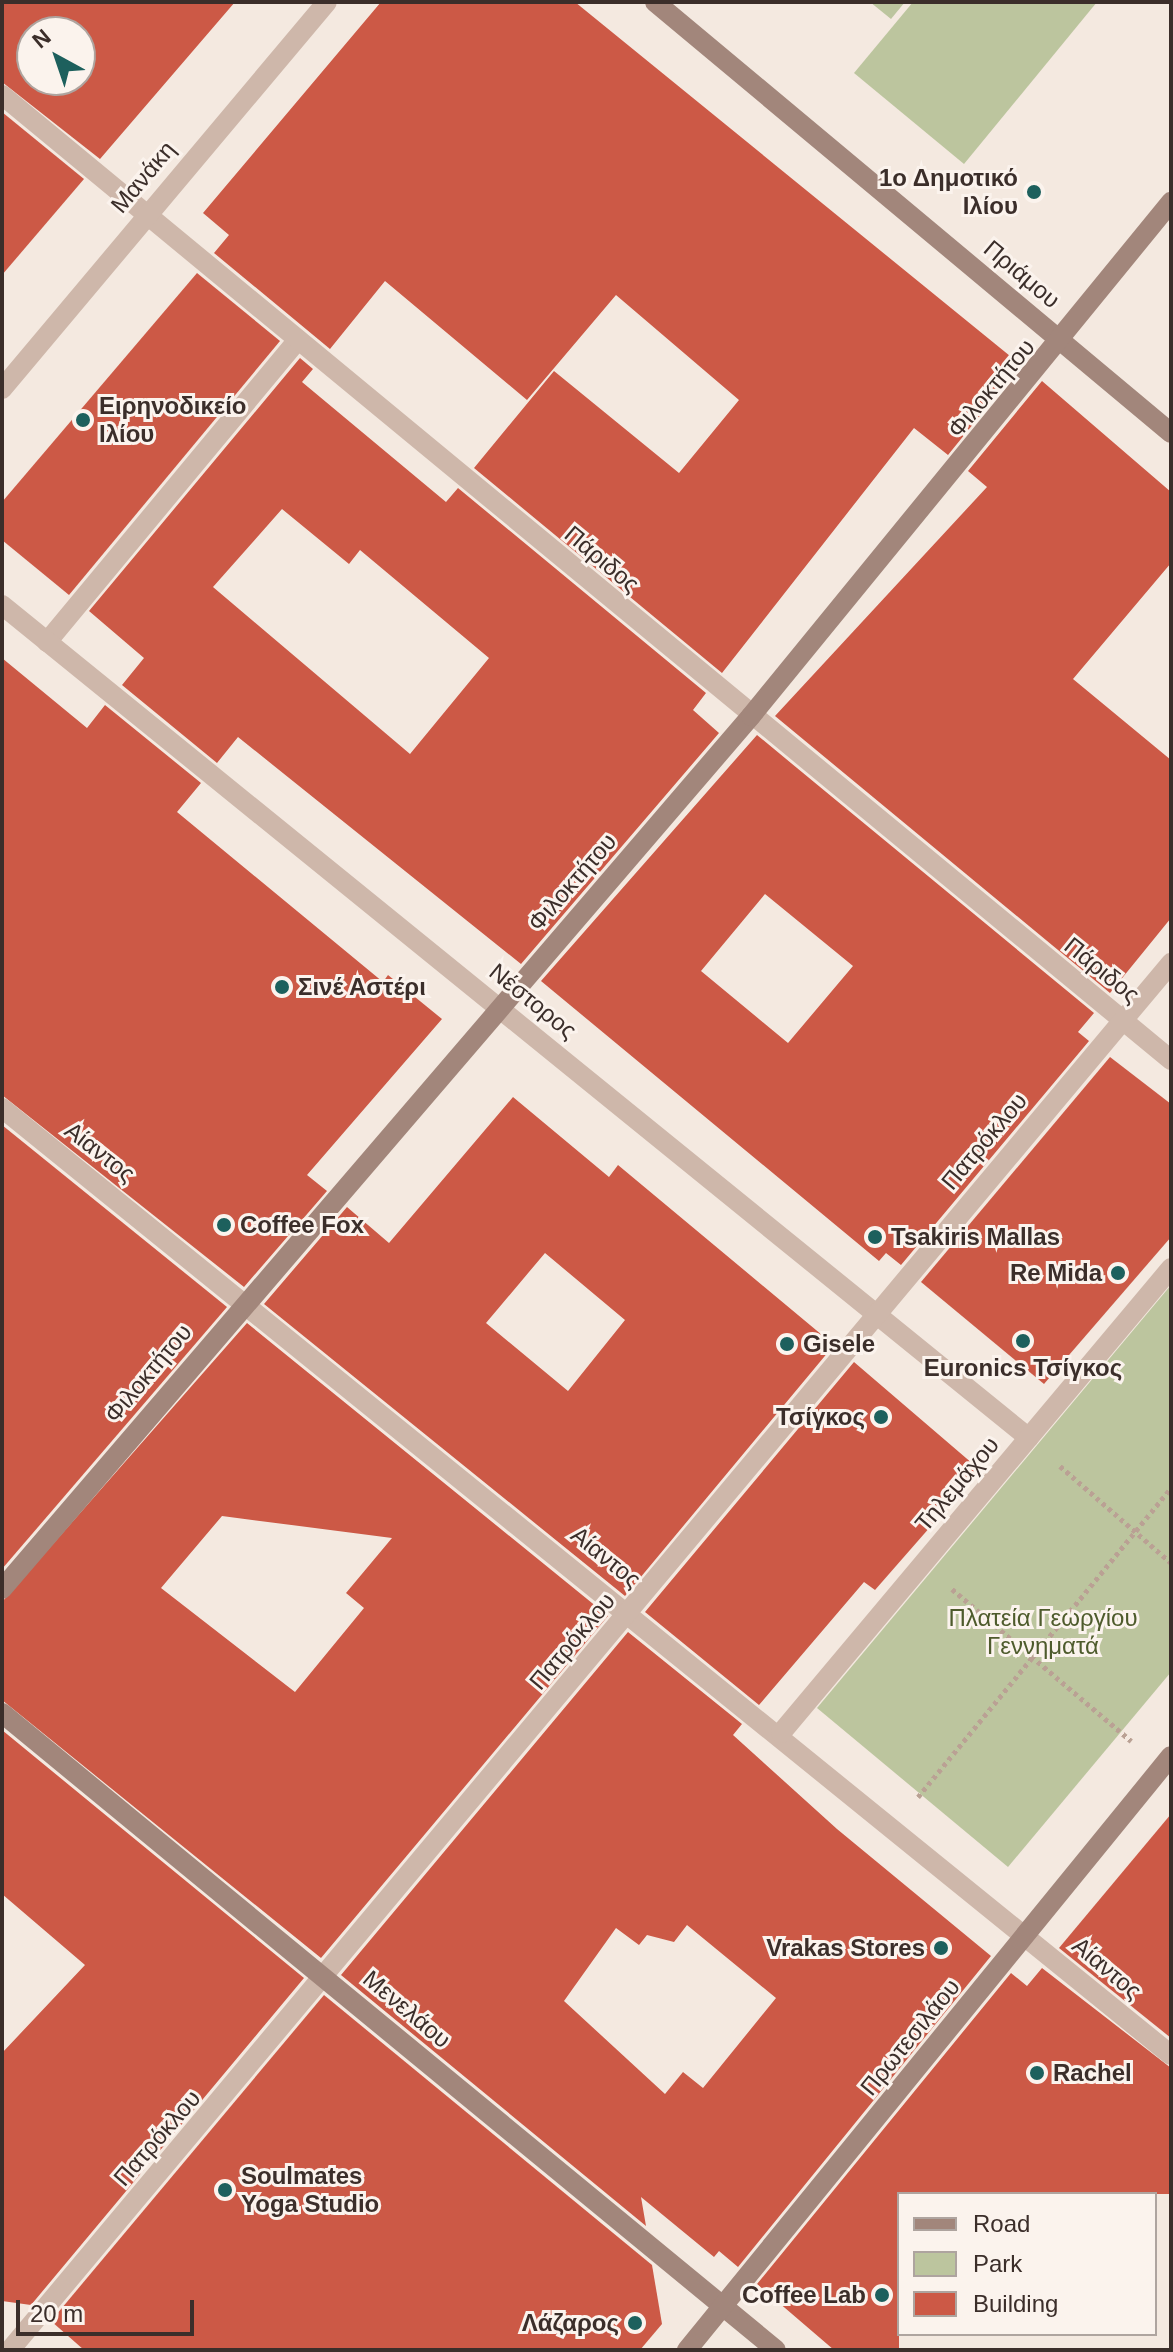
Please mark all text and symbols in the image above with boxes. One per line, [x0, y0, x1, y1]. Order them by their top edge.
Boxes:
north arrow [16, 16, 96, 96]
text: N [27, 24, 56, 53]
street label: Μανάκη [105, 135, 181, 219]
place label: 1ο Δημοτικό Ιλίου [878, 164, 1018, 220]
marker: 1ο Δημοτικό Ιλίου [1025, 183, 1043, 201]
street label: Πριάμου [978, 234, 1066, 314]
street label: Φιλοκτήτου [941, 333, 1041, 443]
place label: Ειρηνοδικείο Ιλίου [99, 392, 247, 448]
marker: Ειρηνοδικείο Ιλίου [74, 411, 92, 429]
street label: Πάριδος [559, 520, 645, 598]
street label: Φιλοκτήτου [522, 827, 622, 937]
street label: Πάριδος [1059, 931, 1145, 1009]
street label: Νέστορος [484, 957, 582, 1045]
place label: Σινέ Αστέρι [298, 973, 427, 1001]
marker: Σινέ Αστέρι [273, 978, 291, 996]
street label: Πατρόκλου [935, 1087, 1033, 1195]
street label: Αίαντος [59, 1116, 141, 1188]
place label: Coffee Fox [240, 1211, 364, 1239]
marker: Coffee Fox [215, 1216, 233, 1234]
place label: Tsakiris Mallas [891, 1223, 1060, 1251]
marker: Tsakiris Mallas [866, 1228, 884, 1246]
place label: Re Mida [1010, 1259, 1102, 1287]
marker: Re Mida [1109, 1264, 1127, 1282]
street label: Φιλοκτήτου [98, 1318, 198, 1428]
place label: Gisele [803, 1330, 875, 1358]
marker: Euronics Τσίγκος [1014, 1332, 1032, 1350]
marker: Gisele [778, 1335, 796, 1353]
place label: Euronics Τσίγκος [924, 1354, 1122, 1382]
place label: Τσίγκος [776, 1403, 865, 1431]
marker: Τσίγκος [872, 1408, 890, 1426]
street label: Τηλεμάχου [909, 1431, 1005, 1537]
street label: Αίαντος [565, 1520, 647, 1594]
street label: Πατρόκλου [523, 1587, 621, 1695]
park label: Πλατεία Γεωργίου Γεννηματά [948, 1604, 1138, 1660]
street label: Αίαντος [1067, 1931, 1147, 2005]
place label: Vrakas Stores [766, 1934, 925, 1962]
marker: Vrakas Stores [932, 1939, 950, 1957]
street label: Μενελάου [357, 1964, 457, 2054]
street label: Πρωτεσιλάου [854, 1973, 966, 2101]
place label: Rachel [1053, 2059, 1132, 2087]
marker: Rachel [1028, 2064, 1046, 2082]
street label: Πατρόκλου [107, 2084, 207, 2192]
place label: Soulmates Yoga Studio [241, 2162, 379, 2218]
marker: Soulmates Yoga Studio [216, 2181, 234, 2199]
legend [897, 2192, 1157, 2336]
text: Road [973, 2210, 1030, 2237]
text: Park [973, 2250, 1022, 2277]
place label: Coffee Lab [742, 2281, 866, 2309]
scale bar [20, 2284, 198, 2334]
marker: Coffee Lab [873, 2286, 891, 2304]
text: Building [973, 2290, 1058, 2317]
text: 20 m [30, 2300, 83, 2327]
place label: Λάζαρος [522, 2309, 619, 2337]
marker: Λάζαρος [626, 2314, 644, 2332]

